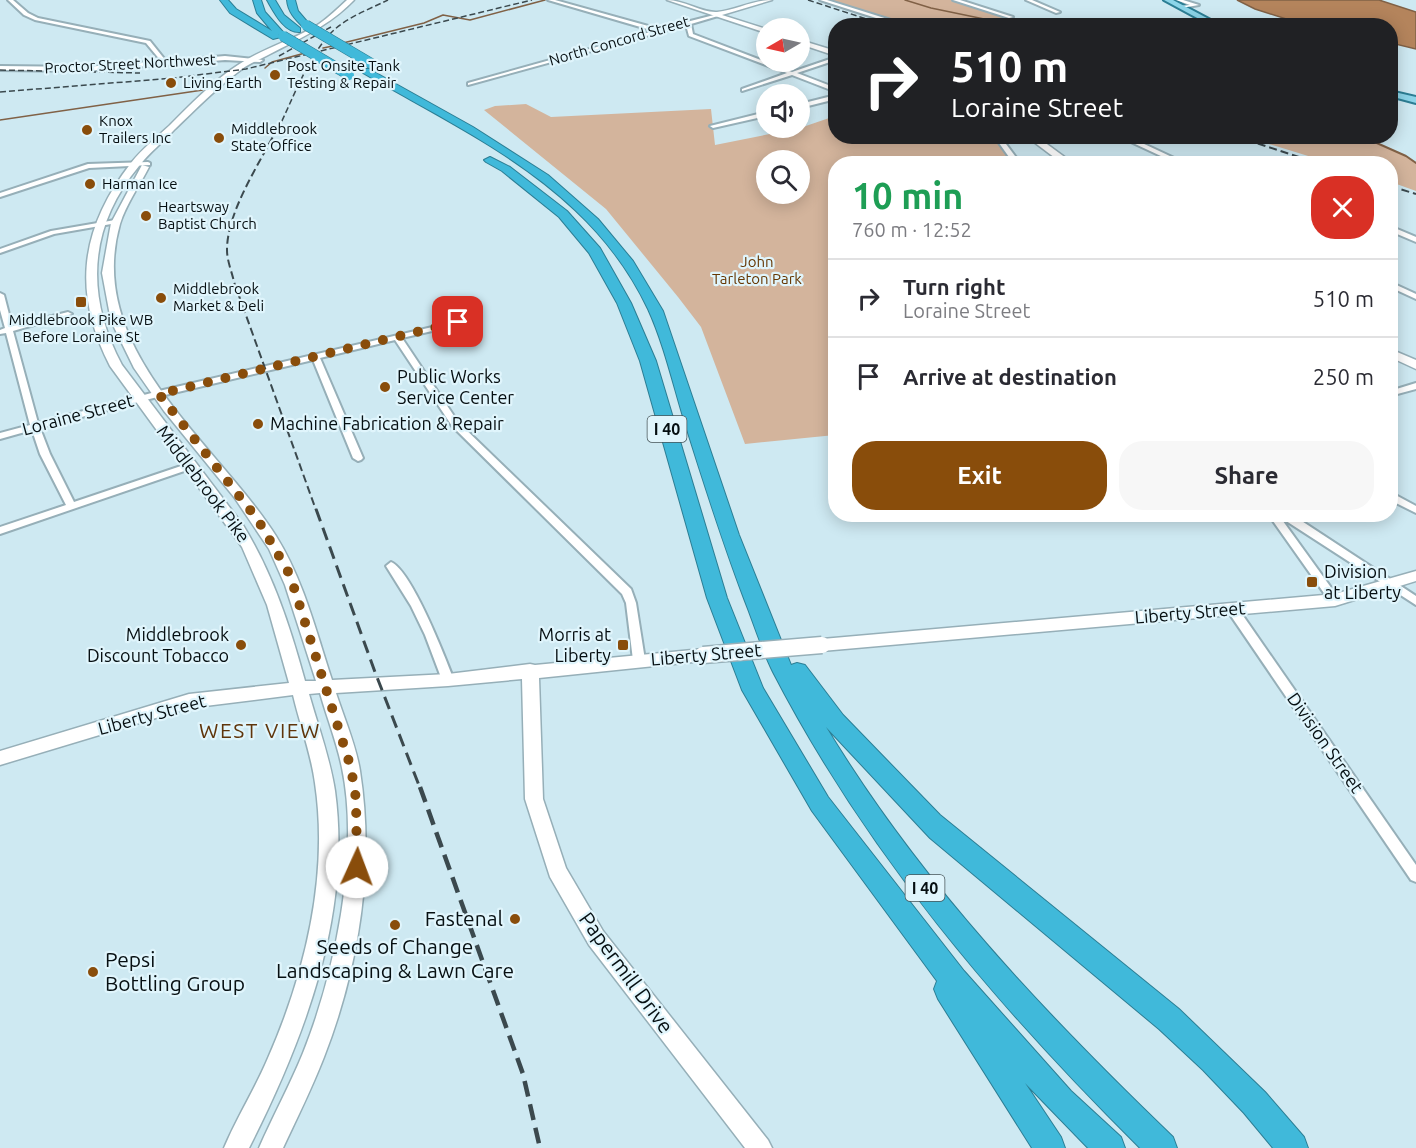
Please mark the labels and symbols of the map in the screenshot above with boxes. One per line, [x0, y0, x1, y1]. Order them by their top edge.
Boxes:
street label: North Concord Street [547, 12, 691, 69]
north arrow [756, 18, 810, 72]
street label: Proctor Street Northwest [44, 51, 216, 76]
place label: Post Onsite Tank Testing & Repair [287, 57, 400, 91]
marker: Post Onsite Tank Testing & Repair [268, 68, 282, 82]
place label: Living Earth [183, 74, 262, 91]
marker: Living Earth [164, 76, 178, 90]
place label: Knox Trailers Inc [99, 112, 171, 146]
place label: Middlebrook State Office [231, 120, 317, 154]
marker: Knox Trailers Inc [80, 123, 94, 137]
marker: Middlebrook State Office [212, 131, 226, 145]
place label: Harman Ice [102, 175, 178, 192]
marker: Harman Ice [83, 177, 97, 191]
place label: Heartsway Baptist Church [158, 198, 257, 232]
marker: Heartsway Baptist Church [139, 209, 153, 223]
park label: John Tarleton Park [712, 253, 802, 287]
place label: Middlebrook Market & Deli [173, 280, 264, 314]
marker: Middlebrook Market & Deli [154, 291, 168, 305]
marker: Middlebrook Pike WB Before Loraine St [74, 295, 88, 309]
pin [432, 296, 483, 347]
place label: Middlebrook Pike WB Before Loraine St [9, 311, 153, 345]
place label: Public Works Service Center [397, 366, 514, 407]
marker: Public Works Service Center [378, 380, 392, 394]
street label: Loraine Street [20, 390, 136, 439]
place label: Machine Fabrication & Repair [270, 413, 504, 433]
road number: I 40 [648, 416, 686, 442]
marker: Machine Fabrication & Repair [251, 417, 265, 431]
street label: Middlebrook Pike [153, 421, 254, 546]
place label: Division at Liberty [1324, 561, 1401, 602]
marker: Division at Liberty [1305, 575, 1319, 589]
street label: Liberty Street [1134, 597, 1246, 627]
place label: Middlebrook Discount Tobacco [87, 624, 229, 665]
place label: Morris at Liberty [539, 624, 611, 665]
marker: Middlebrook Discount Tobacco [234, 638, 248, 652]
marker: Morris at Liberty [616, 638, 630, 652]
street label: Liberty Street [650, 639, 762, 669]
street label: Division Street [1284, 689, 1368, 796]
street label: Liberty Street [96, 690, 208, 738]
district label: WEST VIEW [199, 718, 321, 742]
position arrow [325, 835, 389, 899]
road number: I 40 [906, 875, 944, 901]
place label: Fastenal [425, 906, 503, 930]
street label: Papermill Drive [575, 907, 679, 1038]
marker: Fastenal [508, 912, 522, 926]
marker: Seeds of Change Landscaping & Lawn Care [388, 918, 402, 932]
place label: Seeds of Change Landscaping & Lawn Care [276, 934, 514, 982]
place label: Pepsi Bottling Group [105, 947, 245, 995]
marker: Pepsi Bottling Group [86, 965, 100, 979]

